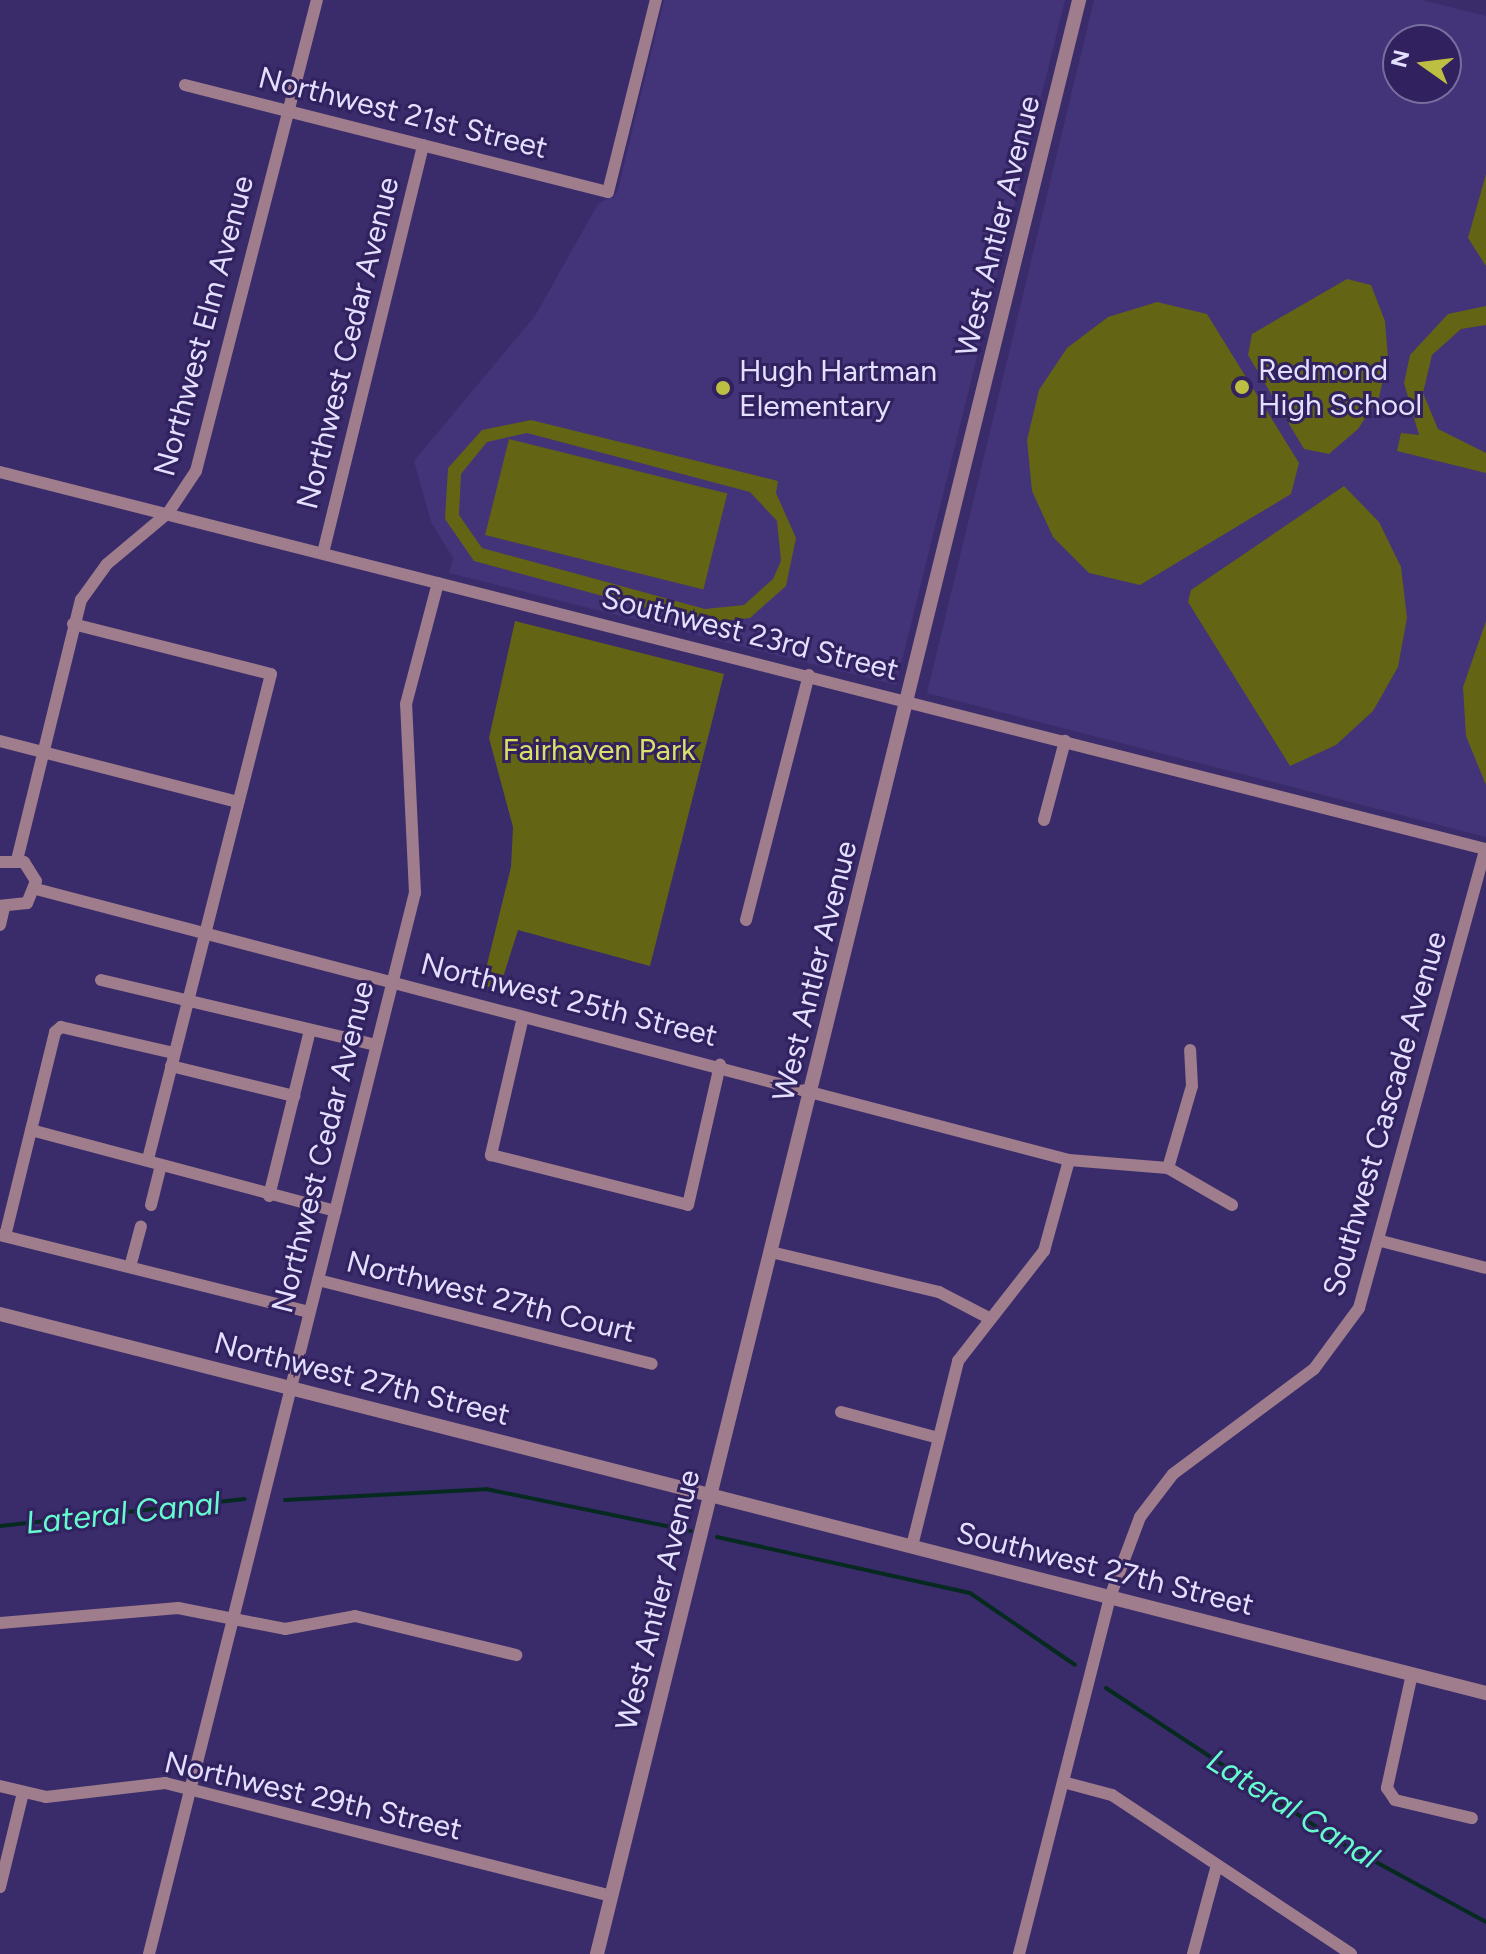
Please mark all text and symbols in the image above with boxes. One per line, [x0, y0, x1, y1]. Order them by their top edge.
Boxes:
north arrow [1382, 24, 1462, 104]
text: N [1385, 47, 1415, 70]
street label: Northwest 21st Street [255, 60, 551, 166]
street label: West Antler Avenue [948, 92, 1048, 360]
street label: Northwest Elm Avenue [147, 172, 261, 480]
street label: Northwest Cedar Avenue [289, 173, 407, 513]
place label: Redmond High School [1258, 352, 1422, 422]
place label: Hugh Hartman Elementary [739, 353, 937, 424]
marker: Redmond High School [1233, 378, 1251, 396]
marker: Hugh Hartman Elementary [714, 379, 732, 397]
street label: Southwest 23rd Street [598, 580, 902, 688]
park label: Fairhaven Park [502, 732, 696, 768]
street label: West Antler Avenue [765, 837, 865, 1105]
street label: Southwest Cascade Avenue [1316, 927, 1454, 1301]
street label: Northwest 25th Street [417, 946, 721, 1054]
street label: Northwest Cedar Avenue [264, 977, 382, 1317]
street label: Northwest 27th Court [343, 1244, 639, 1350]
street label: Northwest 27th Street [211, 1325, 513, 1433]
street label: West Antler Avenue [608, 1466, 708, 1734]
water label: Lateral Canal [24, 1484, 222, 1542]
street label: Southwest 27th Street [953, 1515, 1257, 1623]
water label: Lateral Canal [1200, 1741, 1386, 1877]
street label: Northwest 29th Street [161, 1744, 465, 1848]

